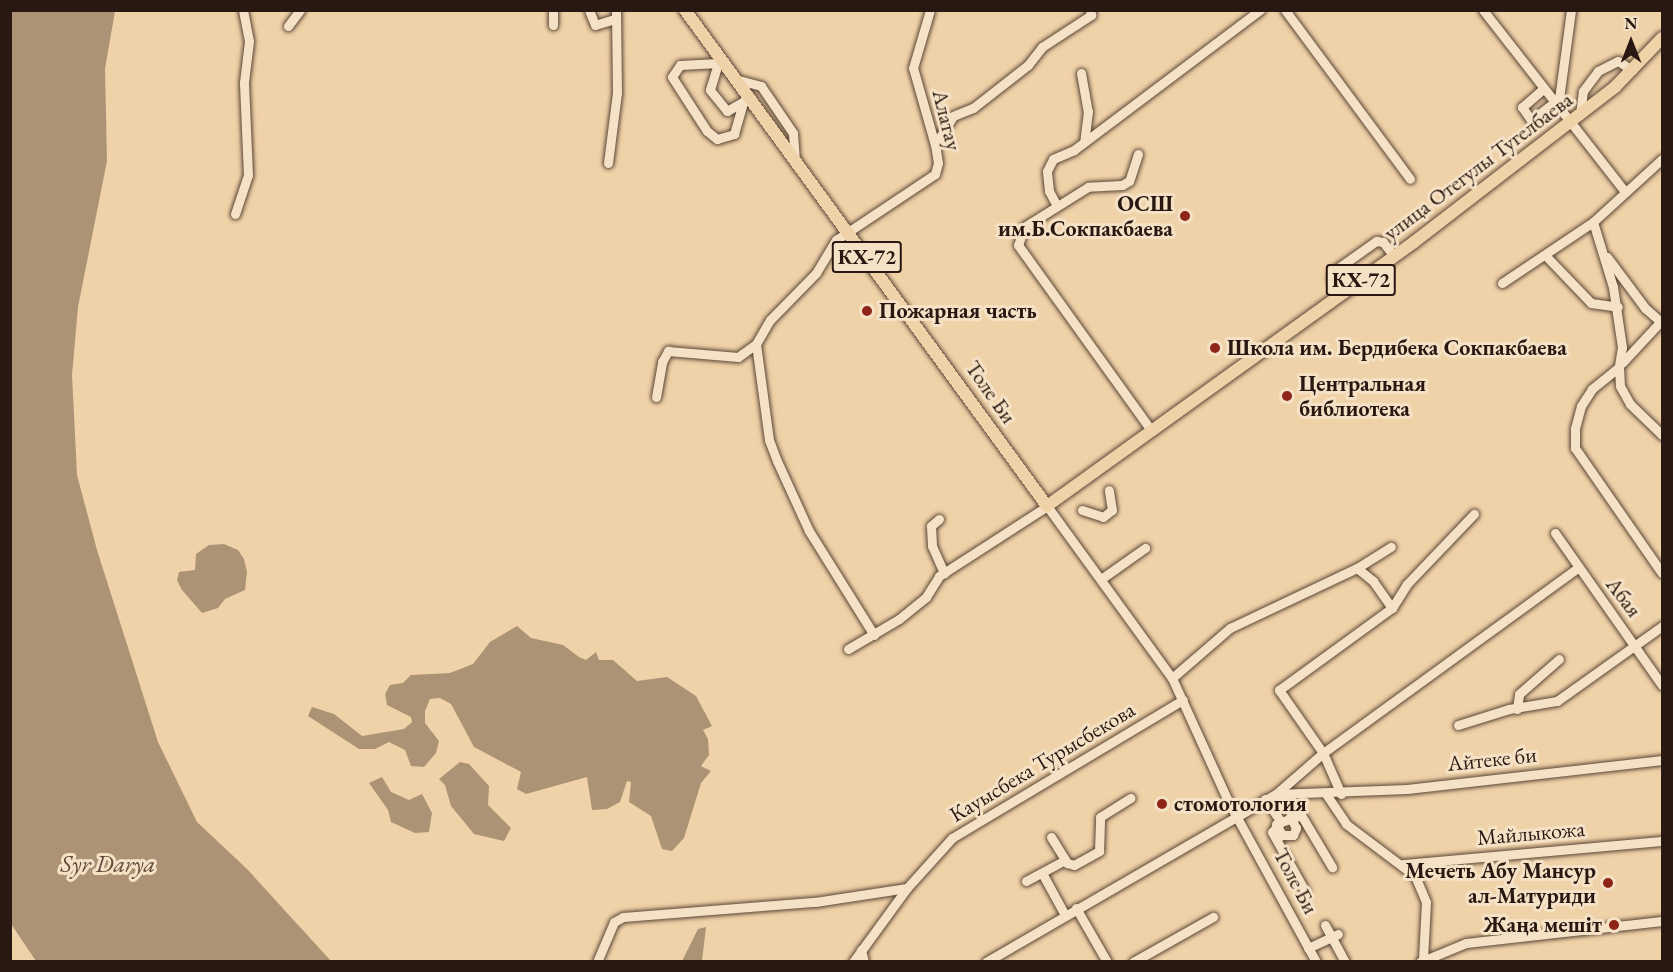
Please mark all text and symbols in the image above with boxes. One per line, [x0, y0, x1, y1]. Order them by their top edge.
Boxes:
north arrow [1601, 12, 1661, 72]
text: N [1625, 13, 1637, 34]
street label: улица Отегулы Тугелбаева [1378, 86, 1578, 246]
street label: Алатау [927, 87, 967, 153]
place label: ОСШ им.Б.Сокпакбаева [998, 190, 1173, 242]
marker: ОСШ им.Б.Сокпакбаева [1178, 209, 1192, 223]
road number: КХ-72 [831, 239, 903, 275]
road number: КХ-72 [1325, 262, 1397, 298]
place label: Пожарная часть [879, 298, 1037, 324]
marker: Пожарная часть [860, 304, 874, 318]
place label: Школа им. Бердибека Сокпакбаева [1227, 335, 1567, 361]
marker: Школа им. Бердибека Сокпакбаева [1208, 341, 1222, 355]
street label: Толе Би [960, 355, 1022, 429]
place label: Центральная библиотека [1299, 370, 1426, 422]
marker: Центральная библиотека [1280, 389, 1294, 403]
street label: Абая [1600, 572, 1648, 622]
street label: Кауысбека Турысбекова [945, 696, 1139, 828]
street label: Айтеке би [1446, 741, 1538, 777]
place label: стомотология [1174, 791, 1307, 817]
marker: стомотология [1155, 797, 1169, 811]
street label: Майлыкожа [1476, 815, 1586, 851]
street label: Толе Би [1268, 844, 1324, 918]
water label: Syr Darya [61, 850, 155, 878]
place label: Мечеть Абу Мансур ал-Матуриди [1405, 857, 1596, 908]
marker: Мечеть Абу Мансур ал-Матуриди [1601, 876, 1615, 890]
place label: Жаңа мешіт [1484, 912, 1602, 938]
marker: Жаңа мешіт [1607, 918, 1621, 932]

